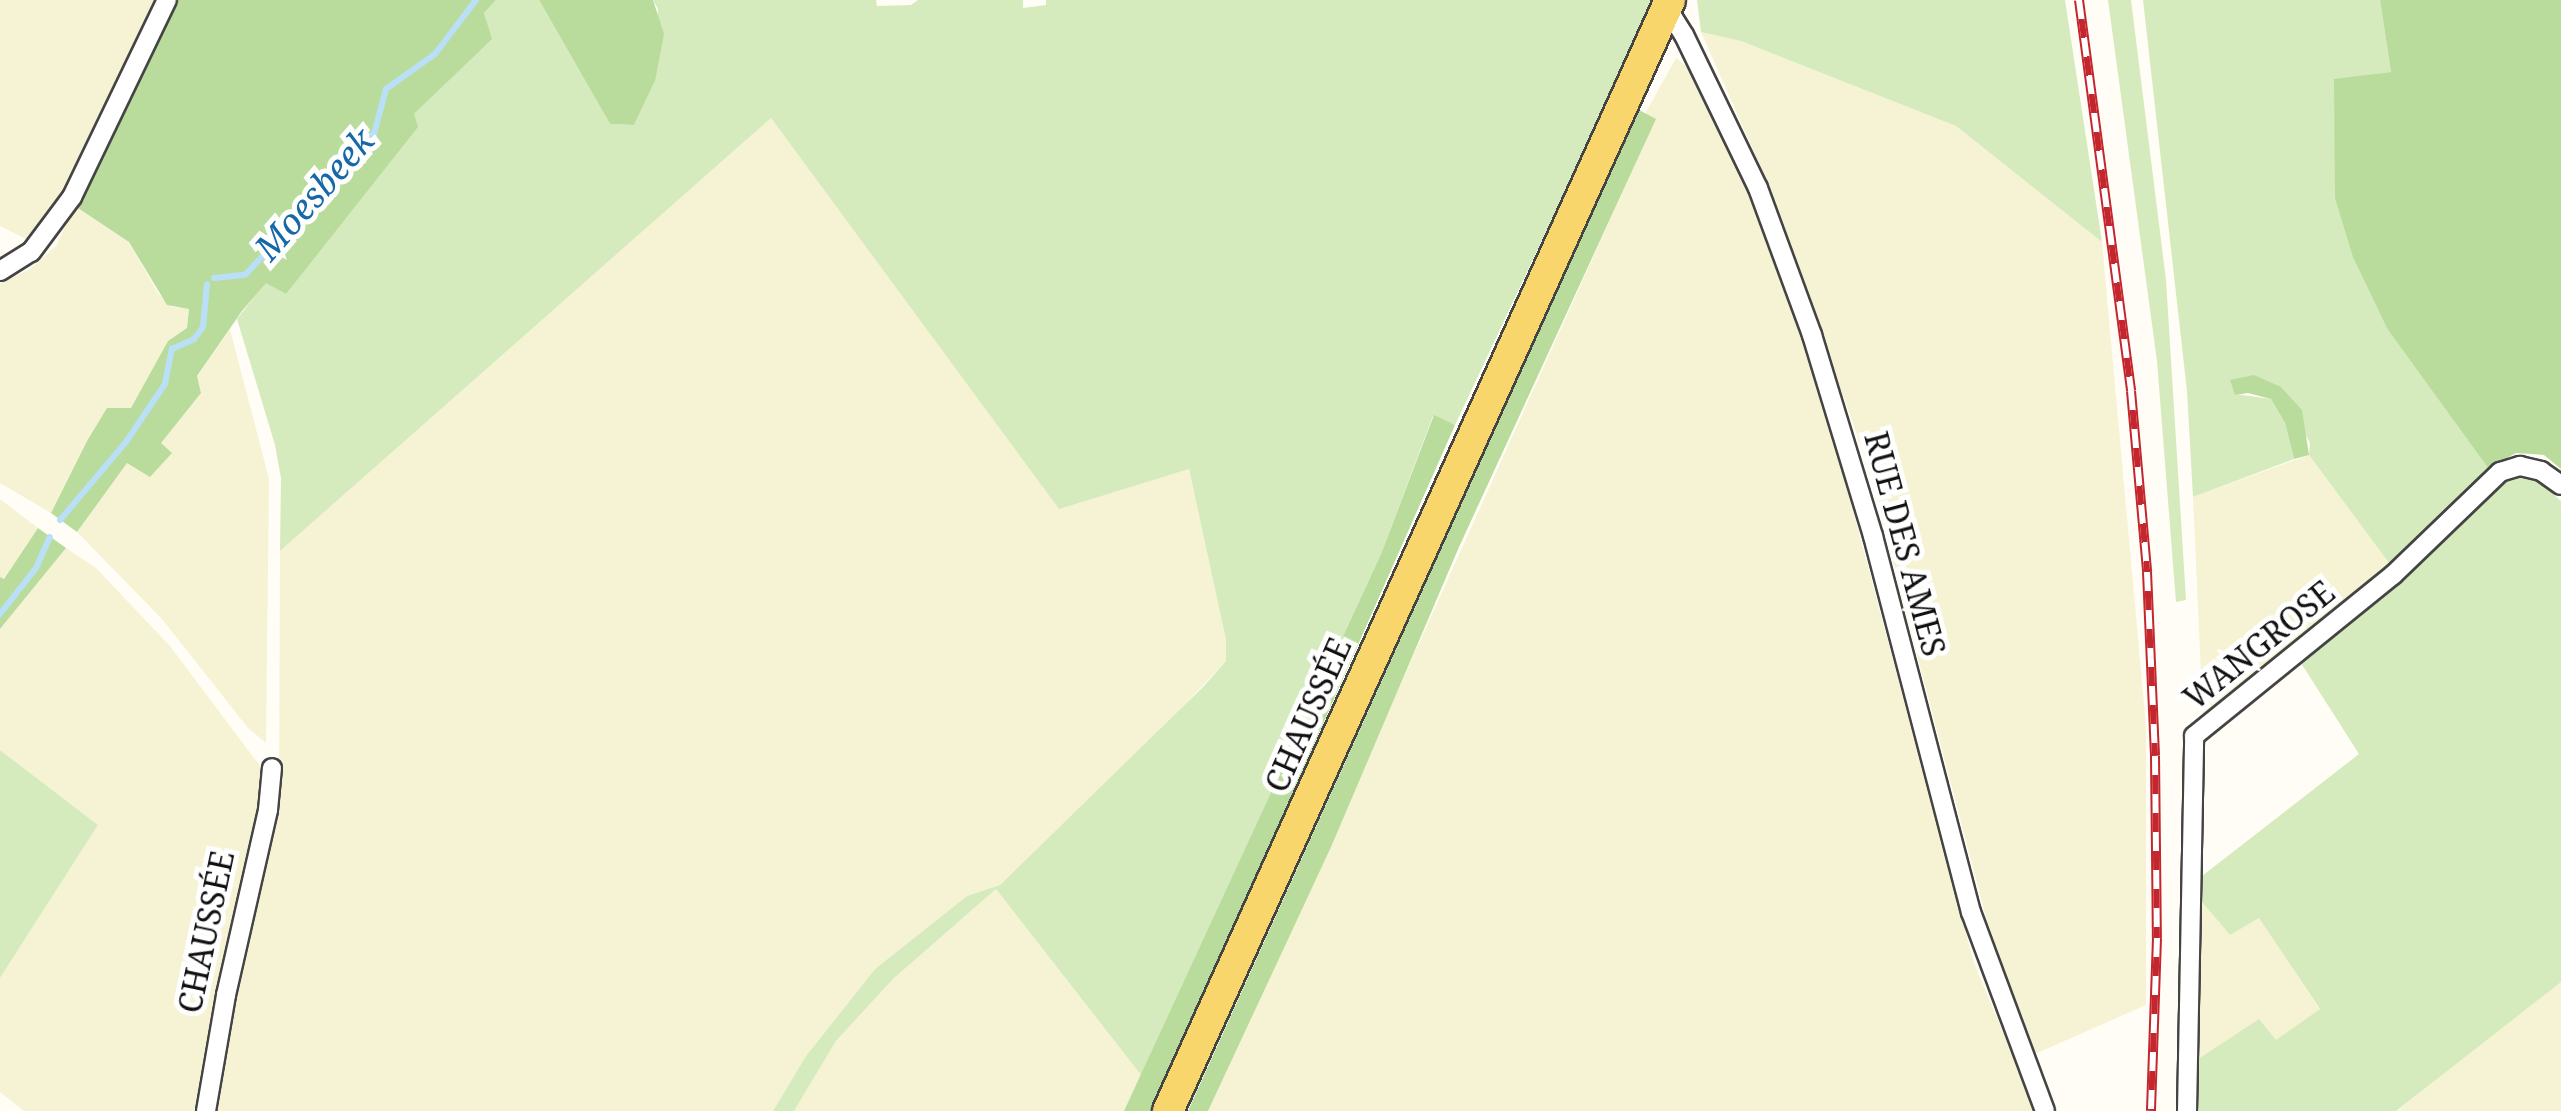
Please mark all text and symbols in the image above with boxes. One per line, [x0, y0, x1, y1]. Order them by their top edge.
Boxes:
water label: Moesbeek [245, 120, 383, 268]
street label: RUE DES AMES [1857, 428, 1953, 660]
street label: WANGROSE [2176, 573, 2342, 717]
street label: CHAUSSÉE [1257, 632, 1359, 798]
street label: CHAUSSÉE [170, 848, 242, 1016]

